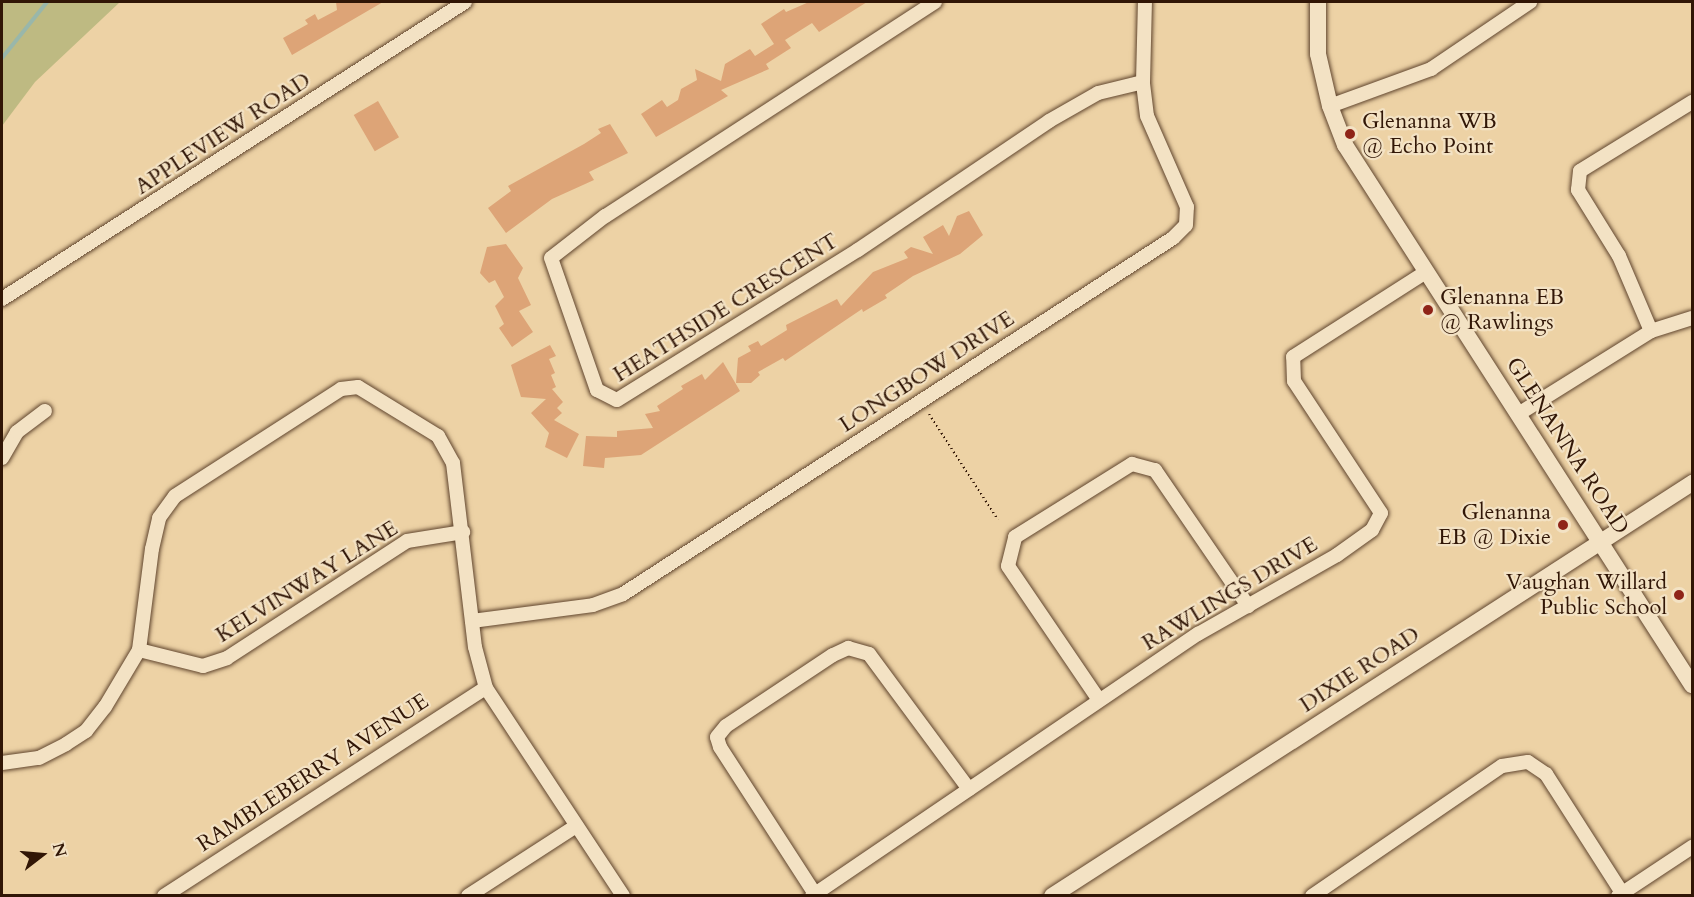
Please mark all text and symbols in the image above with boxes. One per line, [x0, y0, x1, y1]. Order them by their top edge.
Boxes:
street label: APPLEVIEW ROAD [130, 67, 316, 201]
place label: Glenanna WB @ Echo Point [1362, 108, 1497, 160]
marker: Glenanna WB @ Echo Point [1343, 127, 1357, 141]
street label: HEATHSIDE CRESCENT [609, 228, 843, 388]
place label: Glenanna EB @ Rawlings [1440, 284, 1564, 336]
marker: Glenanna EB @ Rawlings [1421, 303, 1435, 317]
street label: LONGBOW DRIVE [835, 306, 1019, 438]
street label: GLENANNA ROAD [1500, 353, 1634, 539]
place label: Glenanna EB @ Dixie [1438, 499, 1551, 550]
street label: KELVINWAY LANE [211, 515, 403, 649]
marker: Glenanna EB @ Dixie [1556, 518, 1570, 532]
street label: RAWLINGS DRIVE [1138, 531, 1322, 657]
place label: Vaughan Willard Public School [1506, 569, 1667, 620]
marker: Vaughan Willard Public School [1672, 588, 1686, 602]
street label: DIXIE ROAD [1295, 621, 1425, 719]
street label: RAMBLEBERRY AVENUE [192, 688, 434, 858]
north arrow [12, 825, 72, 885]
text: N [47, 840, 72, 860]

